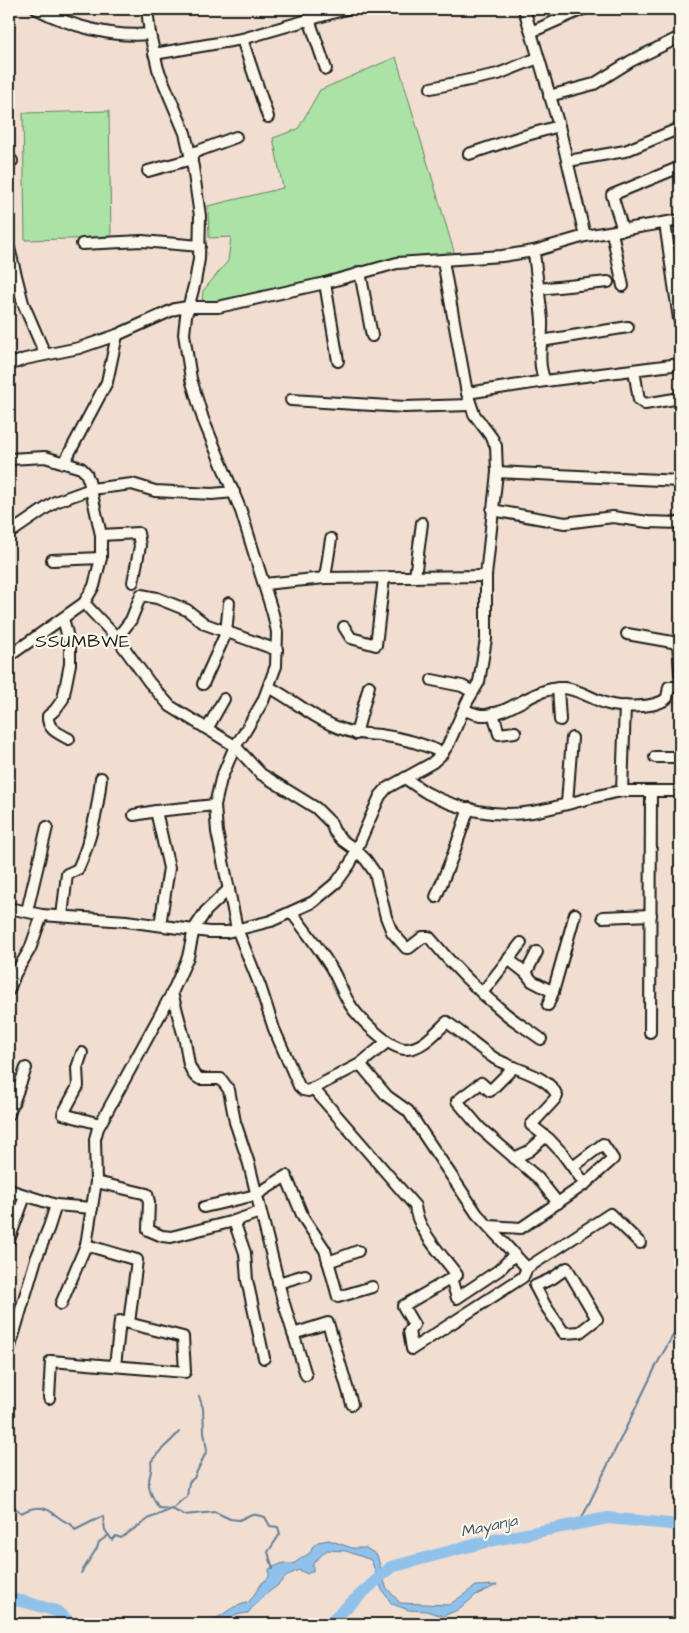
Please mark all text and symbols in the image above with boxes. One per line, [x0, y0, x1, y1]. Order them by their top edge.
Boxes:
district label: SSUMBWE [35, 629, 131, 654]
water label: Mayanja [459, 1509, 520, 1544]

